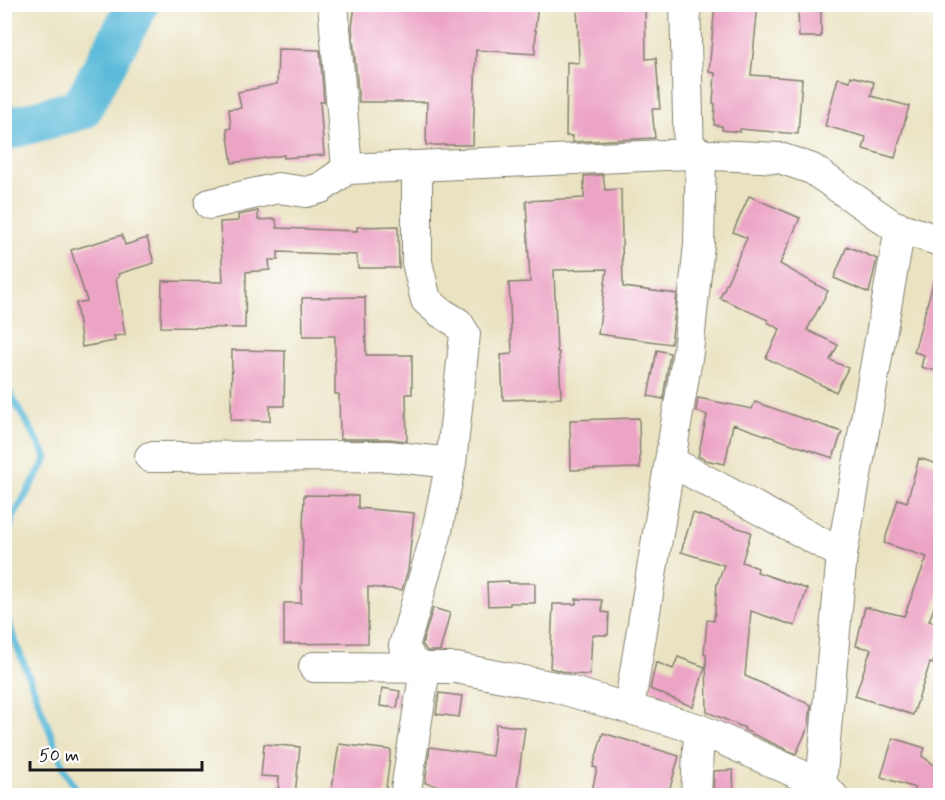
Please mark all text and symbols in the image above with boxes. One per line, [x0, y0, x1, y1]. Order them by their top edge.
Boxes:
scale bar [30, 734, 202, 772]
text: 50 m [39, 744, 79, 768]

